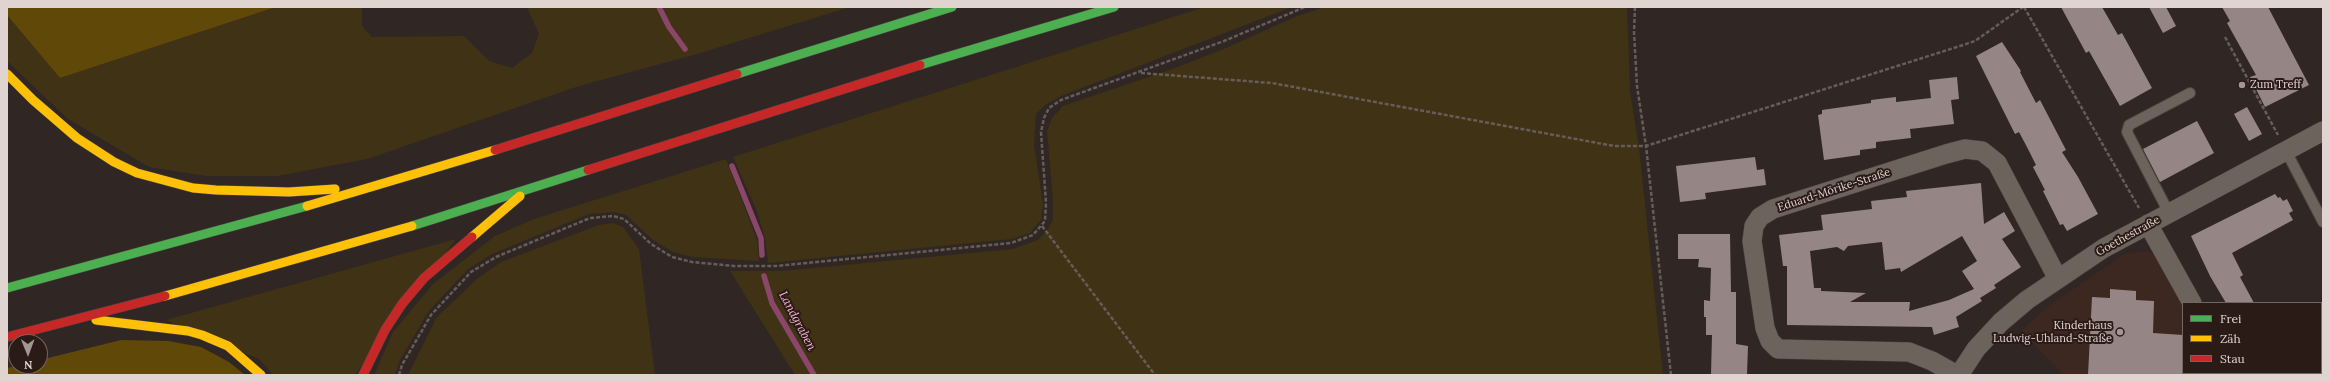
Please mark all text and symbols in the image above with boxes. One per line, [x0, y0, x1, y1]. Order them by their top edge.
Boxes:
place label: Zum Treff [2250, 78, 2301, 92]
marker: Zum Treff [2237, 80, 2247, 90]
street label: Eduard-Mörike-Straße [1776, 166, 1892, 214]
street label: Goethestraße [2094, 213, 2162, 259]
water label: Landgraben [775, 289, 819, 353]
legend [2182, 302, 2322, 374]
text: Frei [2220, 311, 2241, 326]
place label: Kinderhaus Ludwig-Uhland-Straße [1993, 319, 2112, 345]
marker: Kinderhaus Ludwig-Uhland-Straße [2115, 327, 2125, 337]
text: Zäh [2220, 331, 2241, 346]
north arrow [8, 334, 48, 374]
text: Stau [2220, 351, 2245, 366]
text: N [24, 358, 33, 372]

